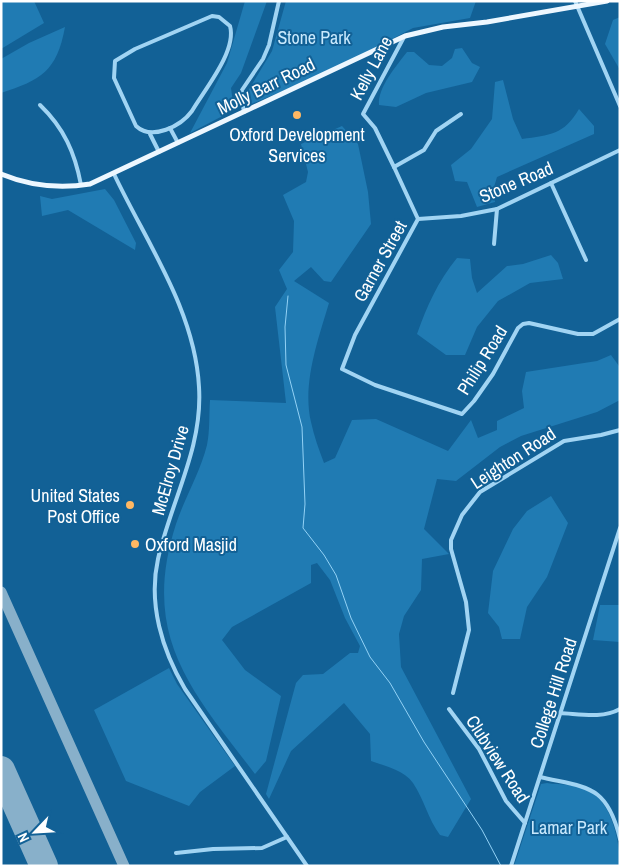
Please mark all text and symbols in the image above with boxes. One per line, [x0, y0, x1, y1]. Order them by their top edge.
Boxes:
park label: Stone Park [277, 25, 351, 50]
street label: Kelly Lane [344, 32, 398, 104]
street label: Molly Barr Road [213, 52, 319, 120]
marker: Oxford Development Services [291, 109, 303, 121]
place label: Oxford Development Services [229, 122, 365, 168]
street label: Stone Road [475, 155, 557, 209]
street label: Garner Street [347, 216, 413, 306]
street label: Philip Road [451, 321, 513, 399]
street label: Leighton Road [466, 421, 560, 495]
street label: McElroy Drive [145, 422, 195, 518]
place label: United States Post Office [31, 483, 120, 529]
marker: United States Post Office [124, 499, 136, 511]
place label: Oxford Masjid [145, 532, 237, 557]
marker: Oxford Masjid [129, 538, 141, 550]
street label: College Hill Road [523, 635, 583, 751]
street label: Clubview Road [460, 710, 536, 808]
north arrow [10, 807, 60, 857]
park label: Lamar Park [531, 815, 608, 840]
text: N [13, 830, 33, 845]

